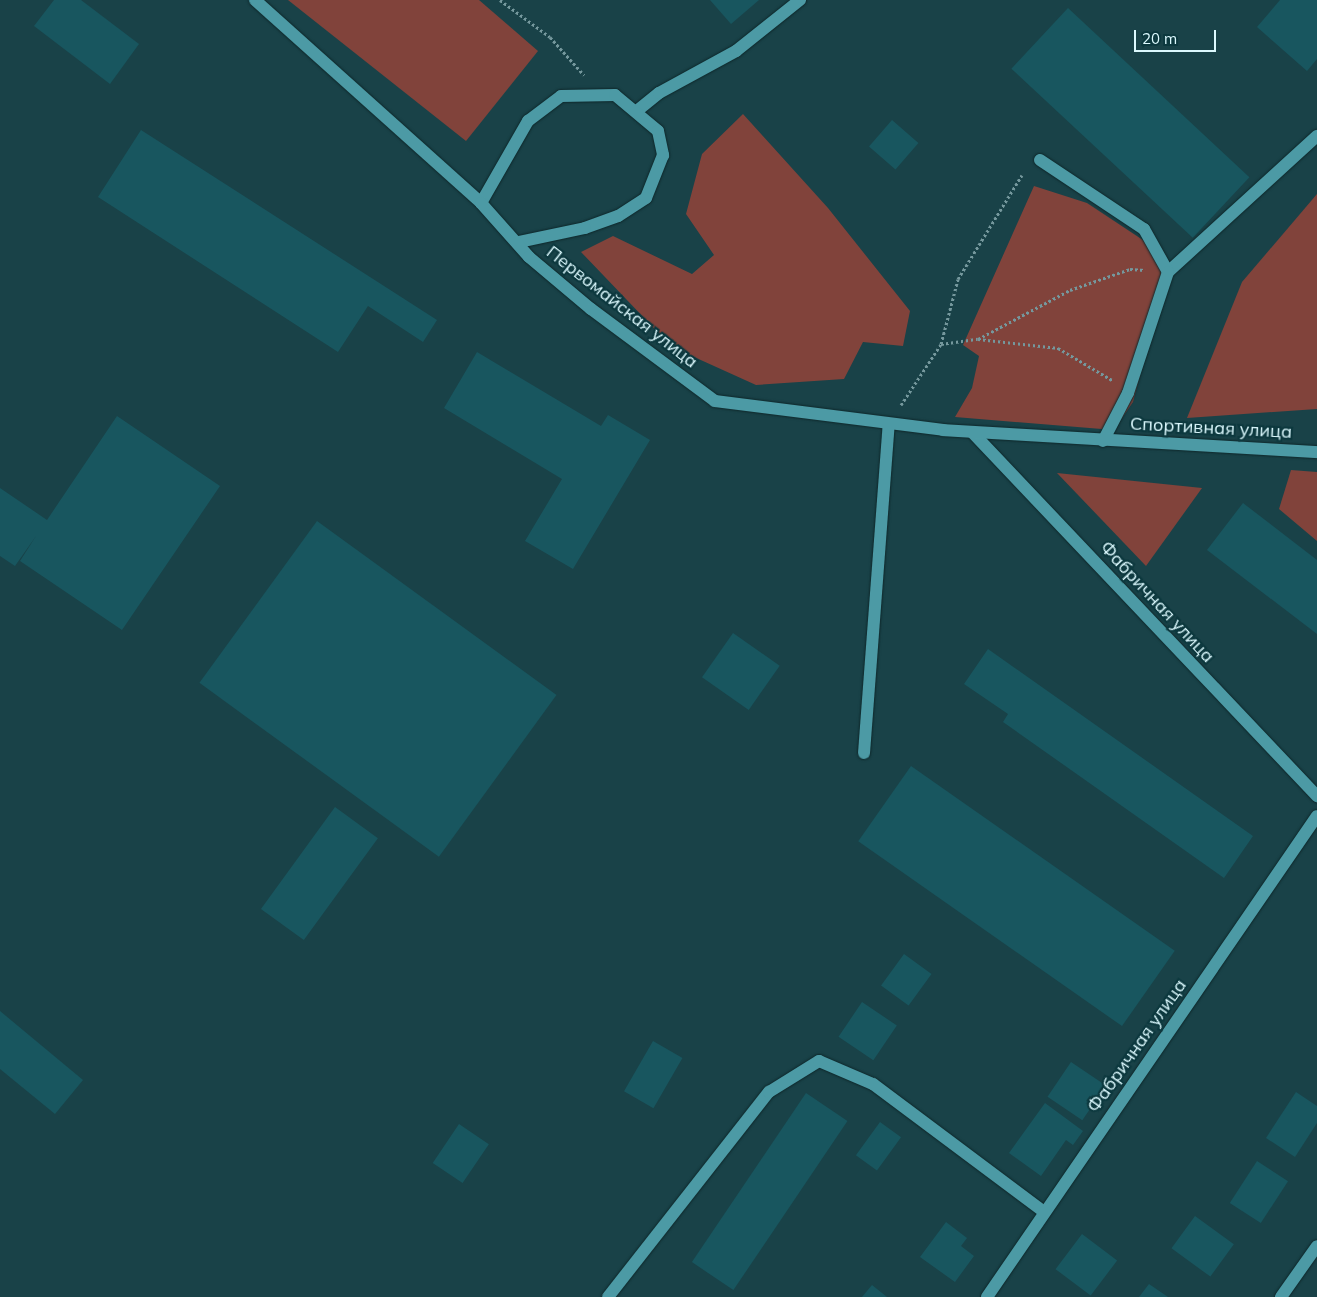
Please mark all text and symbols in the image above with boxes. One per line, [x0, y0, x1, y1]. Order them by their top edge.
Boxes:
scale bar [1137, 20, 1220, 52]
text: 20 m [1142, 29, 1177, 48]
street label: Первомайская улица [542, 241, 702, 373]
street label: Спортивная улица [1129, 413, 1293, 443]
street label: Фабричная улица [1095, 537, 1219, 667]
street label: Фабричная улица [1083, 975, 1191, 1117]

